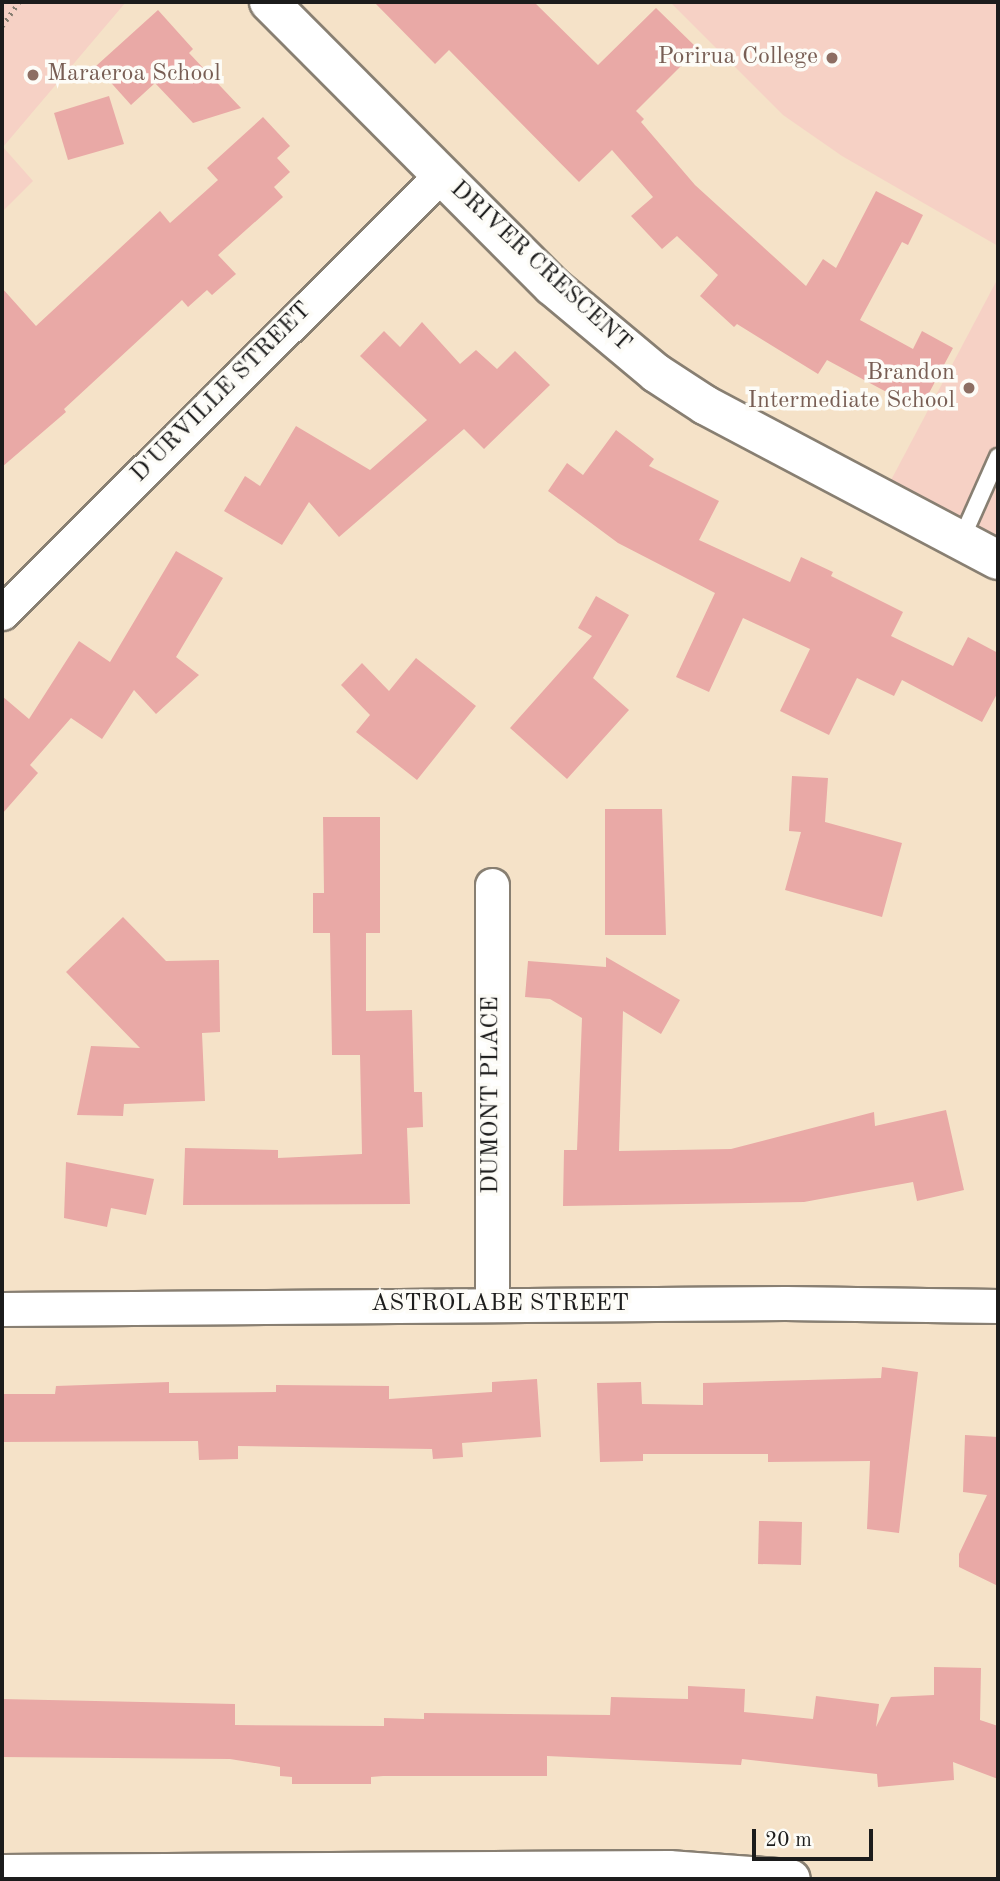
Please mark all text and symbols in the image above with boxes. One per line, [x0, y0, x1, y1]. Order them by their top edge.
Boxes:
place label: Porirua College [657, 44, 818, 72]
marker: Porirua College [824, 50, 840, 66]
place label: Maraeroa School [47, 61, 221, 89]
marker: Maraeroa School [25, 67, 41, 83]
street label: DRIVER CRESCENT [443, 176, 637, 358]
street label: D'URVILLE STREET [126, 297, 318, 489]
place label: Brandon Intermediate School [747, 360, 955, 416]
marker: Brandon Intermediate School [961, 380, 977, 396]
street label: DUMONT PLACE [478, 996, 506, 1194]
street label: ASTROLABE STREET [371, 1291, 629, 1319]
scale bar [755, 1814, 876, 1858]
text: 20 m [765, 1830, 812, 1851]

